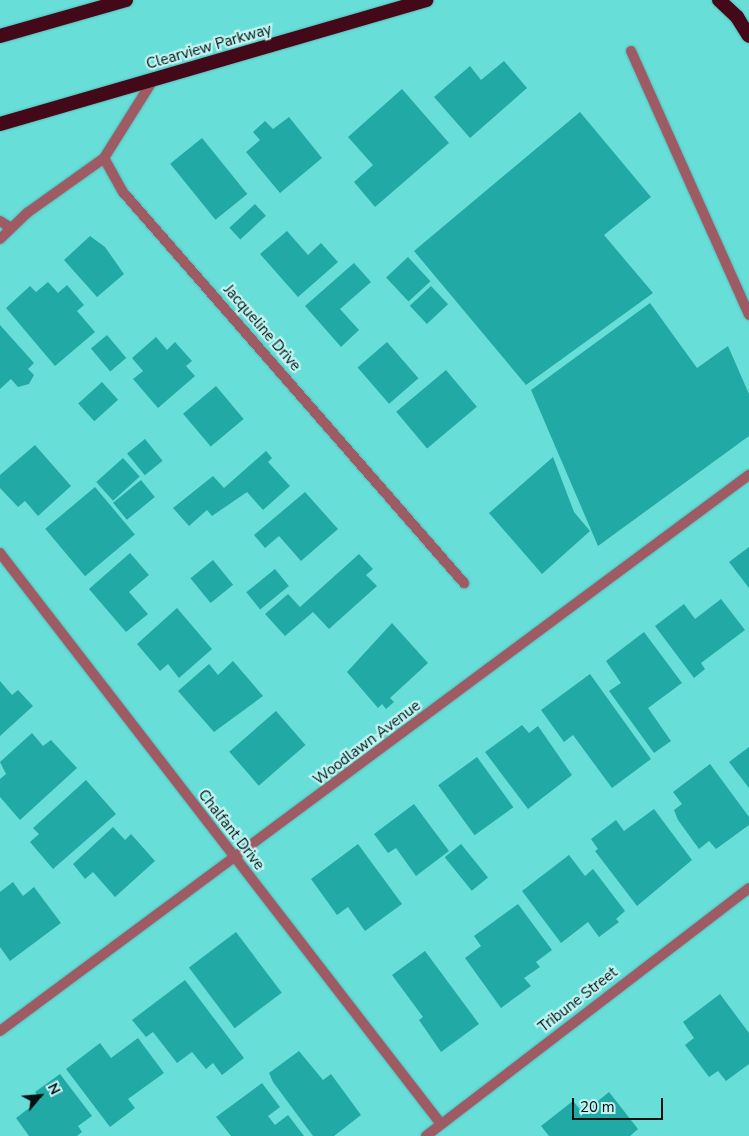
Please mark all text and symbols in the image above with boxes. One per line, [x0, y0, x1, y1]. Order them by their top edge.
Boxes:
street label: Clearview Parkway [144, 20, 274, 74]
street label: Jacqueline Drive [220, 281, 304, 375]
street label: Woodlawn Avenue [310, 697, 424, 789]
street label: Chalfant Drive [194, 786, 268, 874]
street label: Tribune Street [535, 964, 621, 1036]
north arrow [15, 1071, 65, 1121]
text: N [43, 1080, 65, 1098]
scale bar [574, 1088, 665, 1120]
text: 20 m [580, 1097, 615, 1117]

